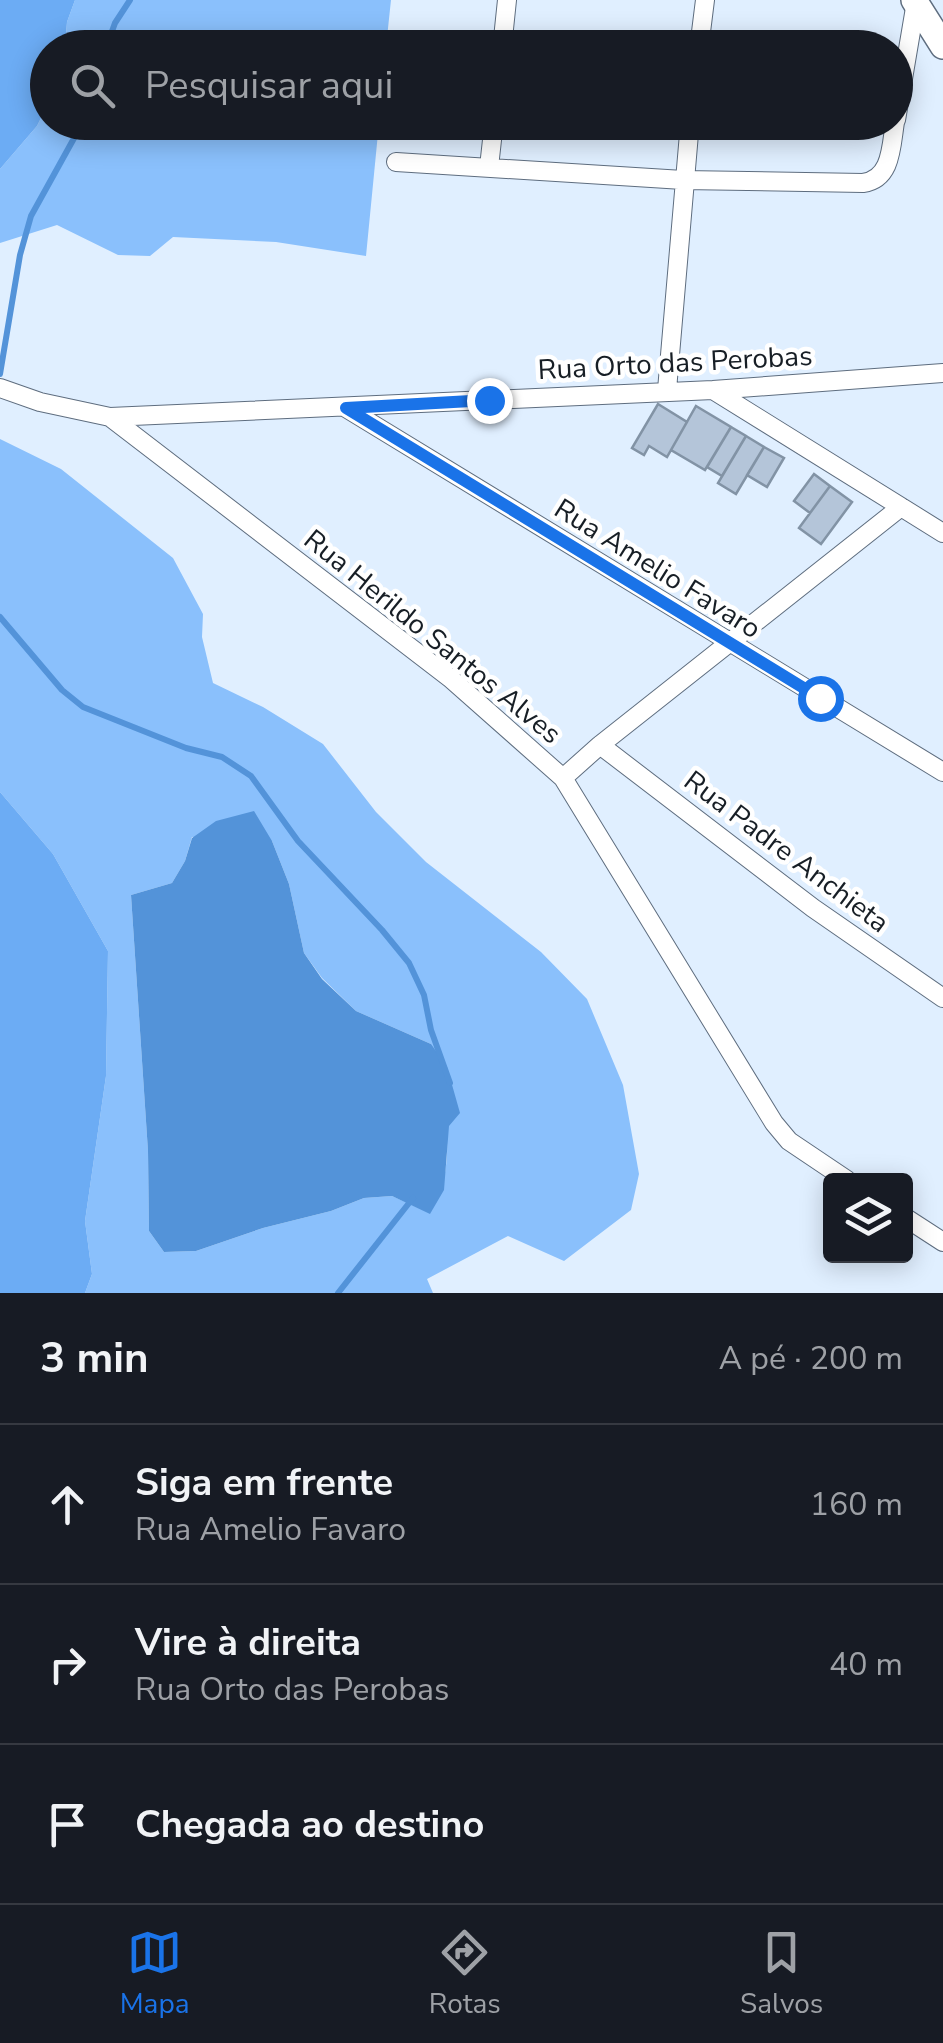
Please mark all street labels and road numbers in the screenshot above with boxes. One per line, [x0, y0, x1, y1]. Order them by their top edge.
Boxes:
street label: Rua Orto das Perobas [537, 337, 813, 389]
street label: Rua Amelio Favaro [547, 490, 768, 648]
street label: Rua Herildo Santos Alves [296, 521, 569, 753]
street label: Rua Padre Anchieta [676, 762, 897, 942]

